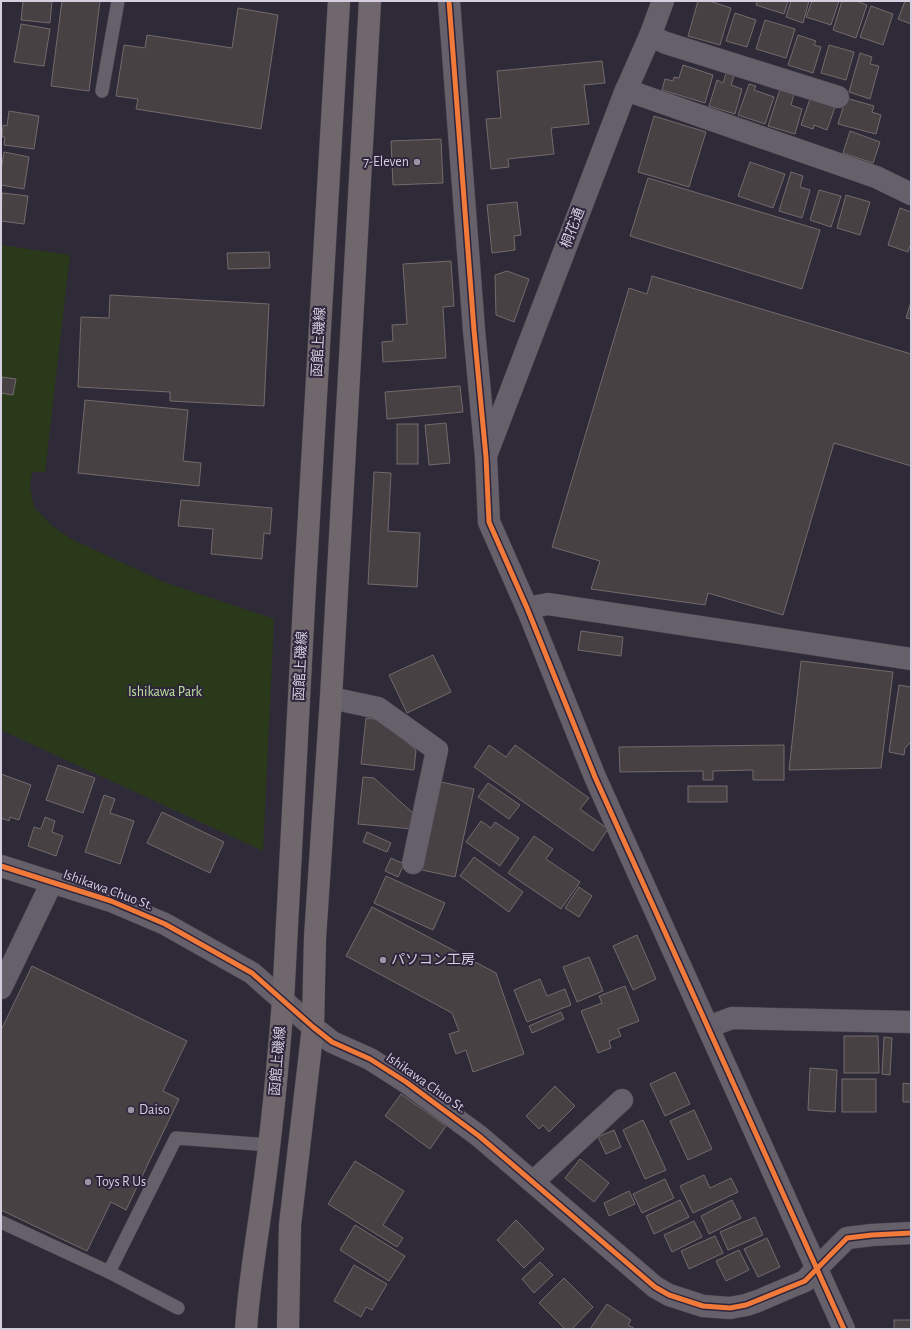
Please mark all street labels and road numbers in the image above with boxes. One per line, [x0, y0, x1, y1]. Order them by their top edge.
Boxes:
street label: 桐花通 [558, 206, 587, 250]
street label: 函館上磯線 [309, 307, 328, 377]
street label: 函館上磯線 [291, 631, 310, 701]
street label: Ishikawa Chuo St. [61, 867, 155, 913]
street label: 函館上磯線 [267, 1025, 288, 1096]
street label: Ishikawa Chuo St. [383, 1050, 469, 1116]

